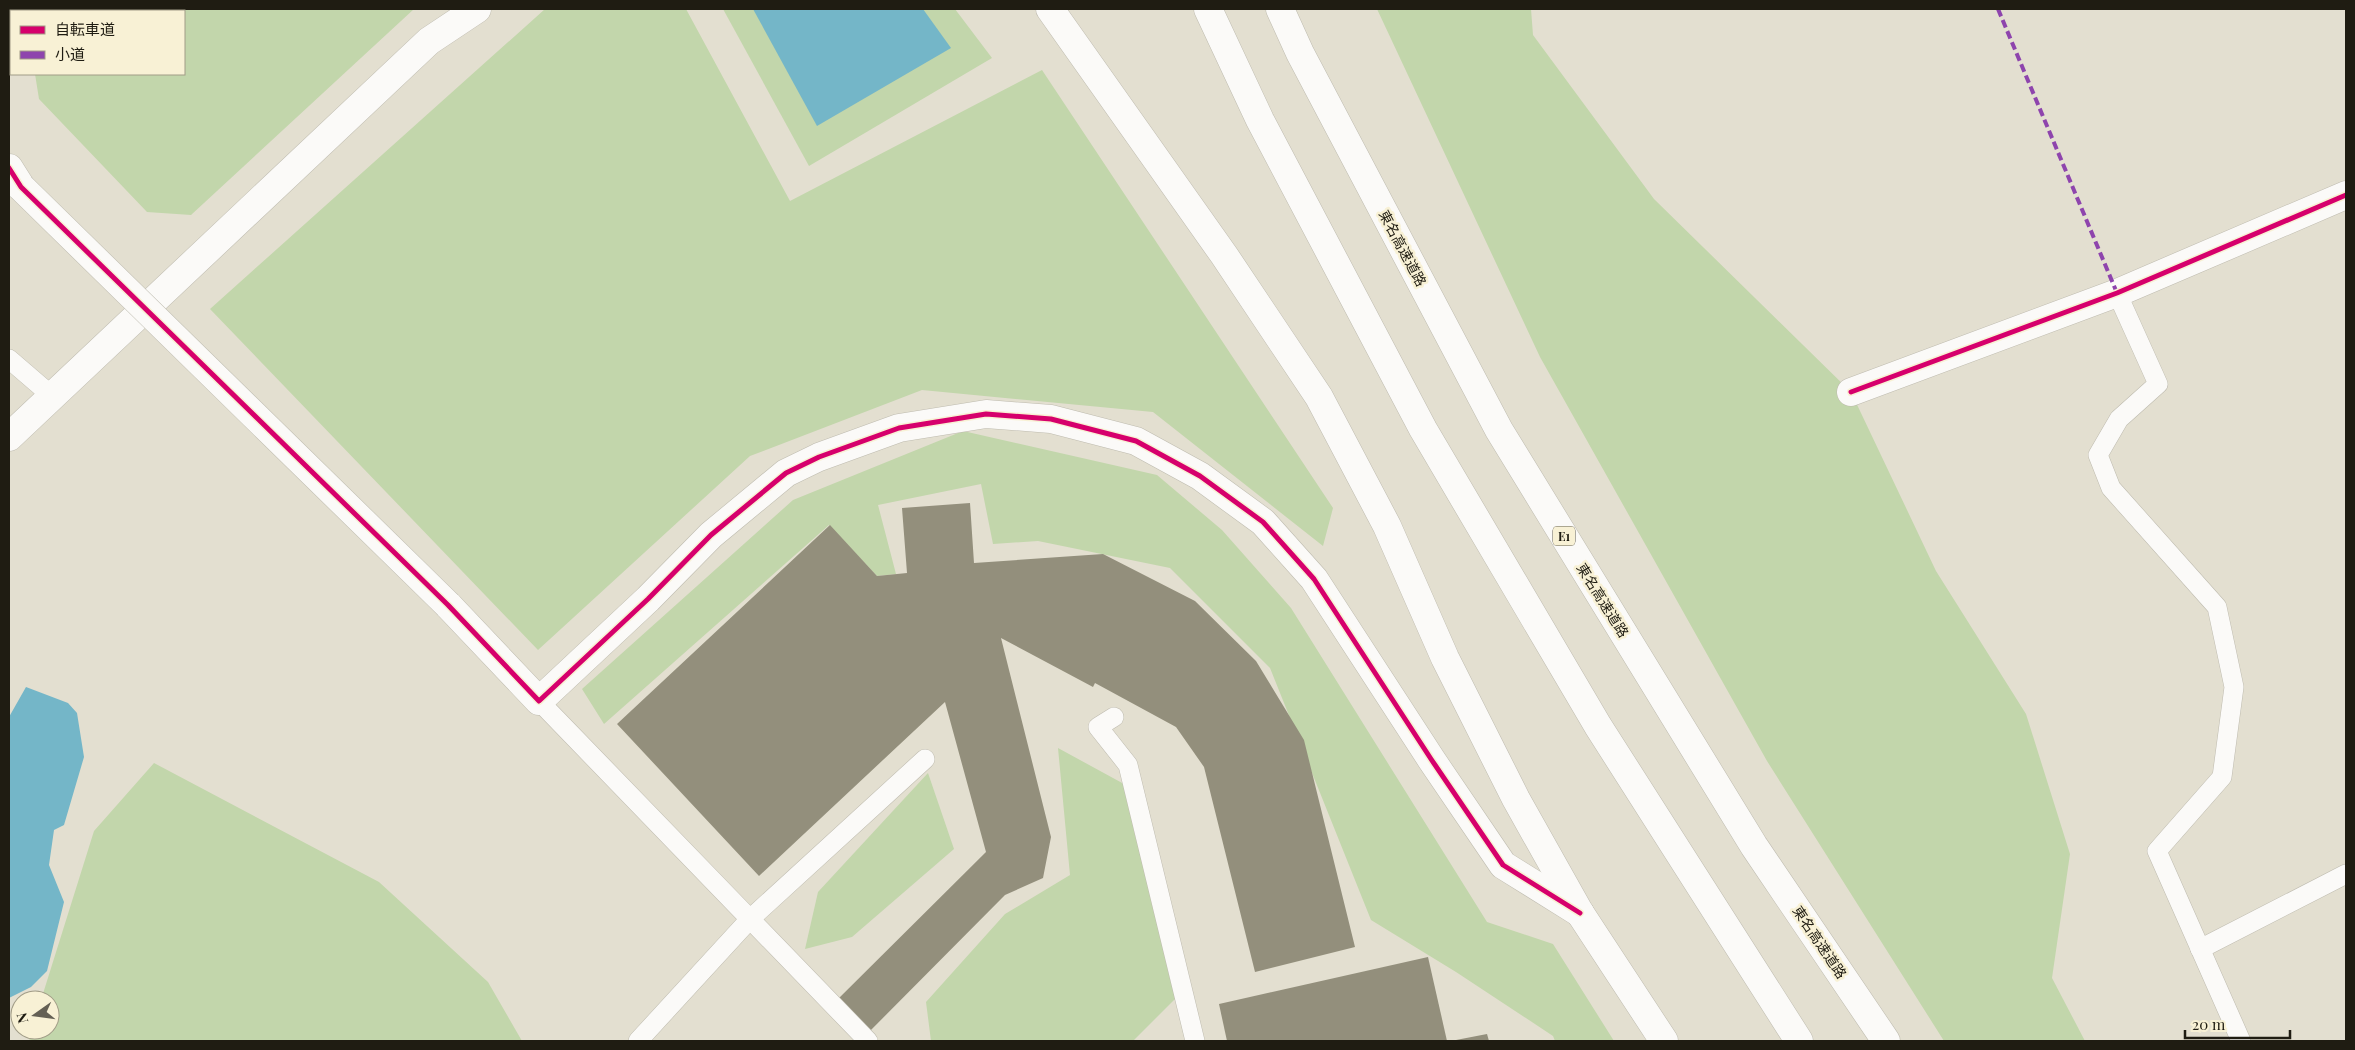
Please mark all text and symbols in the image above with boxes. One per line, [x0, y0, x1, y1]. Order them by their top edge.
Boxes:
legend [10, 10, 185, 75]
text: 自転車道 [55, 19, 115, 39]
text: 小道 [55, 44, 85, 64]
street label: 東名高速道路 [1375, 206, 1431, 290]
road number: E1 [1553, 526, 1575, 546]
street label: 東名高速道路 [1573, 559, 1633, 641]
street label: 東名高速道路 [1789, 902, 1851, 982]
north arrow [10, 990, 60, 1040]
scale bar [2185, 1008, 2290, 1040]
text: N [11, 1011, 32, 1025]
text: 20 m [2192, 1014, 2226, 1034]

